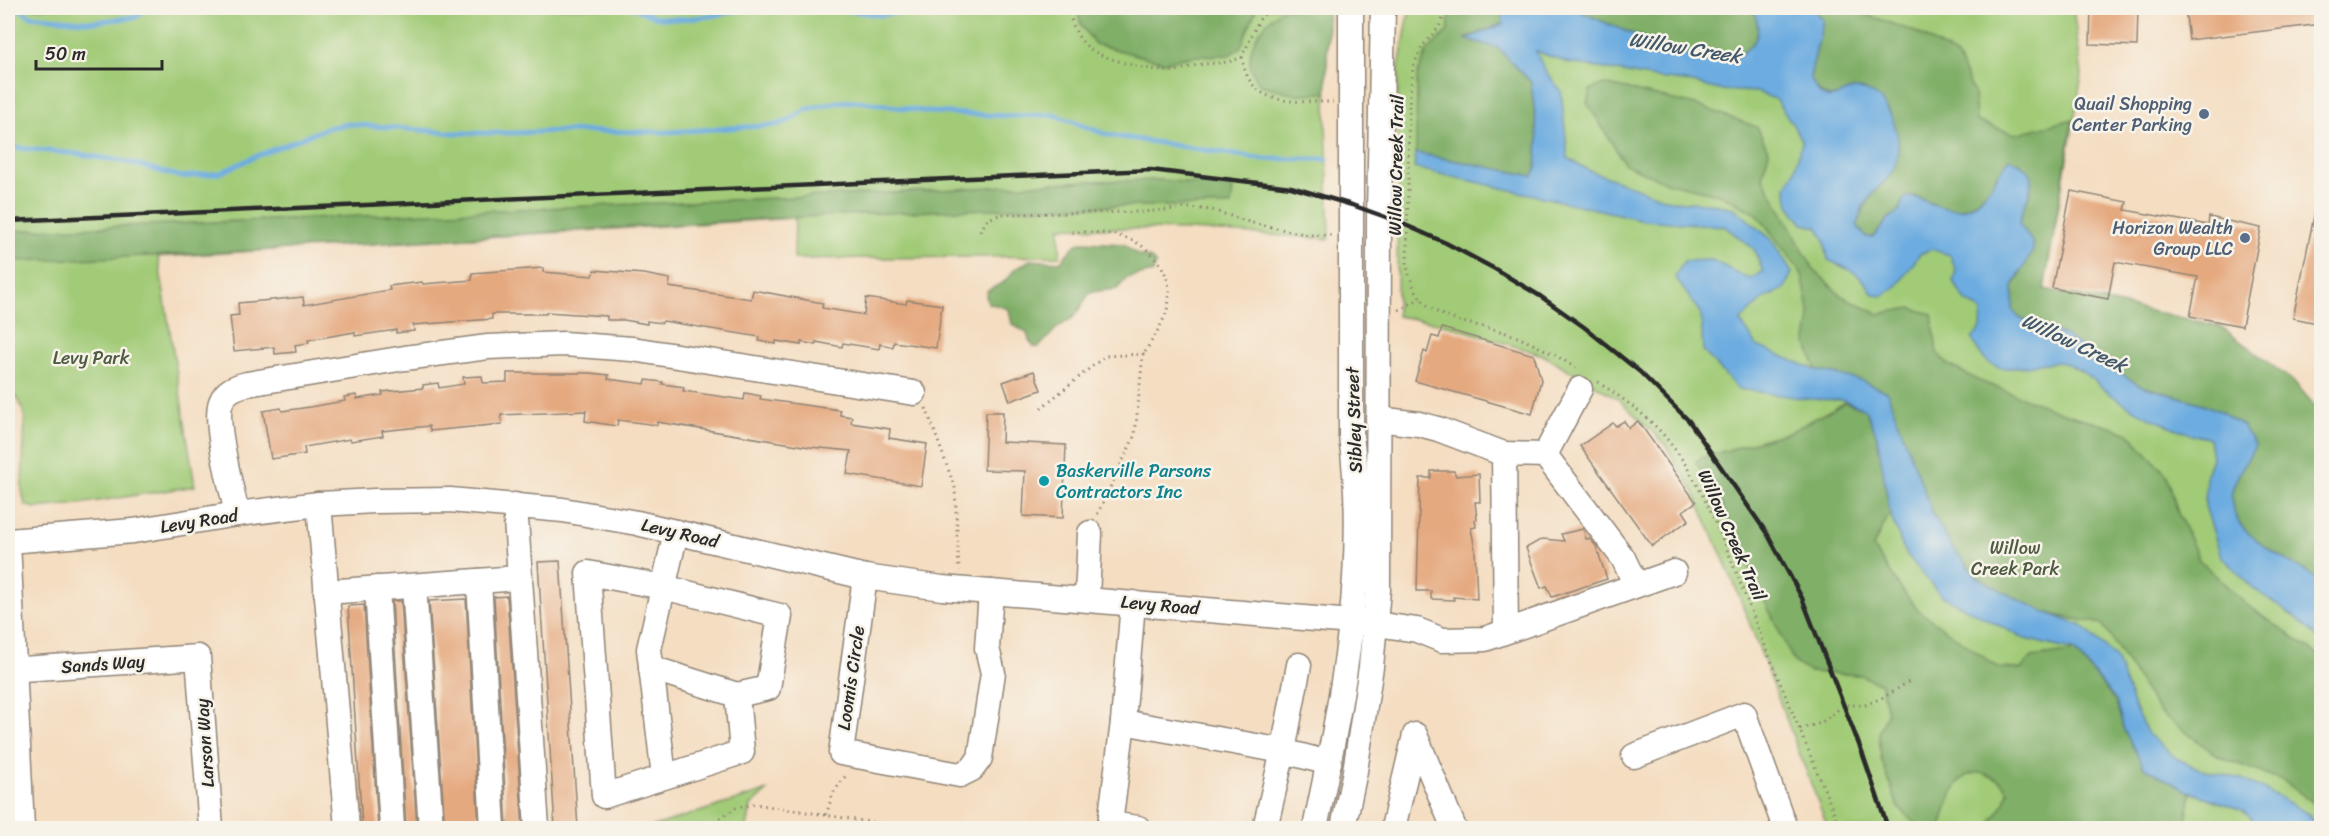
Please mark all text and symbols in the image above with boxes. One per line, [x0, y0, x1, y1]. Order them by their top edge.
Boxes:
water label: Willow Creek [1627, 22, 1746, 74]
scale bar [36, 33, 162, 71]
text: 50 m [45, 38, 86, 70]
place label: Quail Shopping Center Parking [2072, 88, 2192, 141]
street label: Willow Creek Trail [1379, 93, 1413, 236]
marker: Quail Shopping Center Parking [2197, 107, 2211, 121]
place label: Horizon Wealth Group LLC [2112, 212, 2234, 265]
marker: Horizon Wealth Group LLC [2238, 231, 2252, 245]
water label: Willow Creek [2016, 303, 2135, 384]
park label: Levy Park [53, 342, 130, 374]
street label: Sibley Street [1336, 366, 1372, 474]
place label: Baskerville Parsons Contractors Inc [1056, 455, 1212, 508]
street label: Willow Creek Trail [1689, 464, 1776, 607]
marker: Baskerville Parsons Contractors Inc [1037, 474, 1051, 488]
street label: Levy Road [158, 499, 242, 543]
street label: Levy Road [638, 509, 723, 558]
park label: Willow Creek Park [1971, 532, 2059, 585]
street label: Levy Road [1119, 586, 1202, 624]
street label: Loomis Circle [828, 624, 874, 732]
street label: Sands Way [60, 645, 147, 683]
street label: Larson Way [186, 697, 224, 788]

